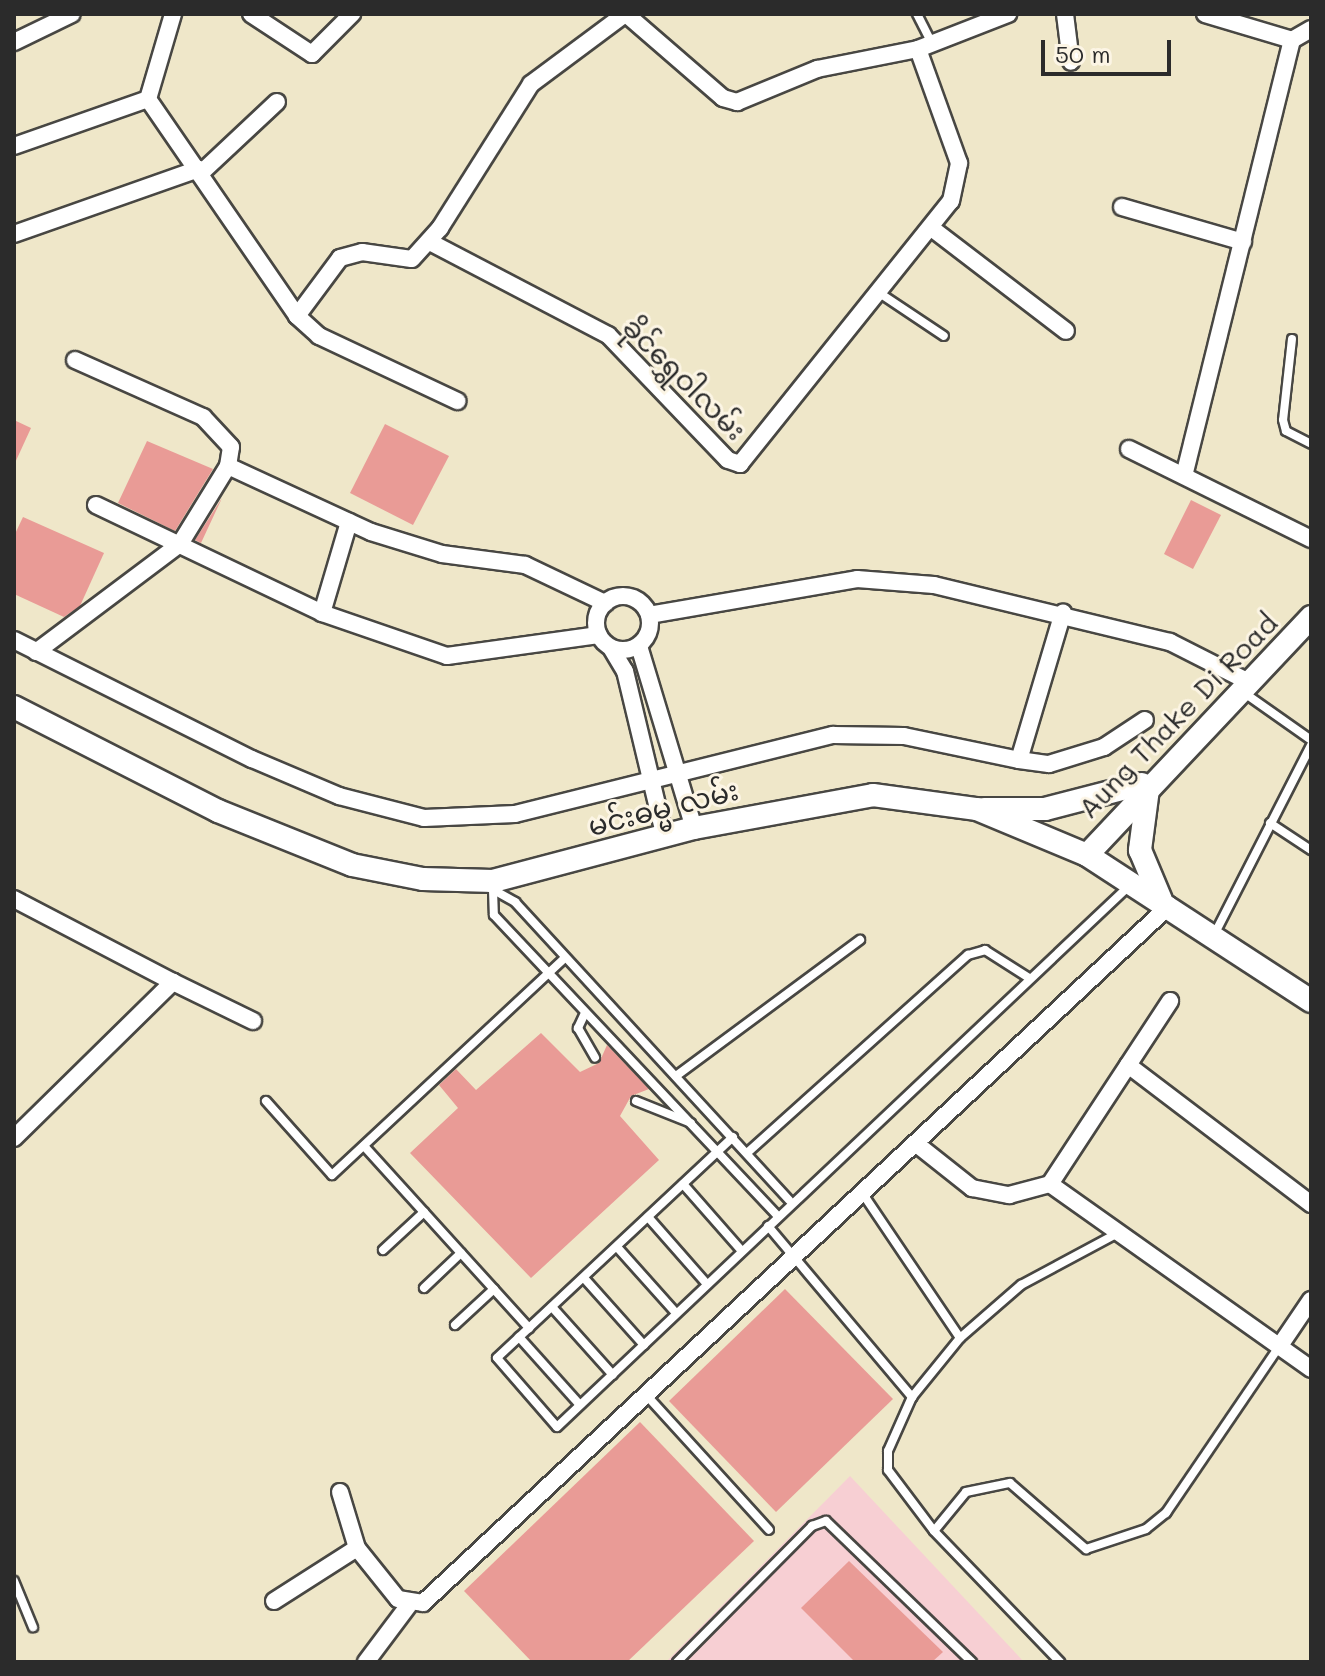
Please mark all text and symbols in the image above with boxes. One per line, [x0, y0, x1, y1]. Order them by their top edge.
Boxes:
scale bar [1045, 24, 1175, 74]
text: 50 m [1055, 38, 1111, 69]
street label: ခိုင်ရွှေဝါလမ်း [616, 309, 754, 447]
street label: Aung Thake Di Road [1070, 606, 1284, 824]
street label: မင်းဓမ္မ လမ်း [584, 772, 742, 842]

